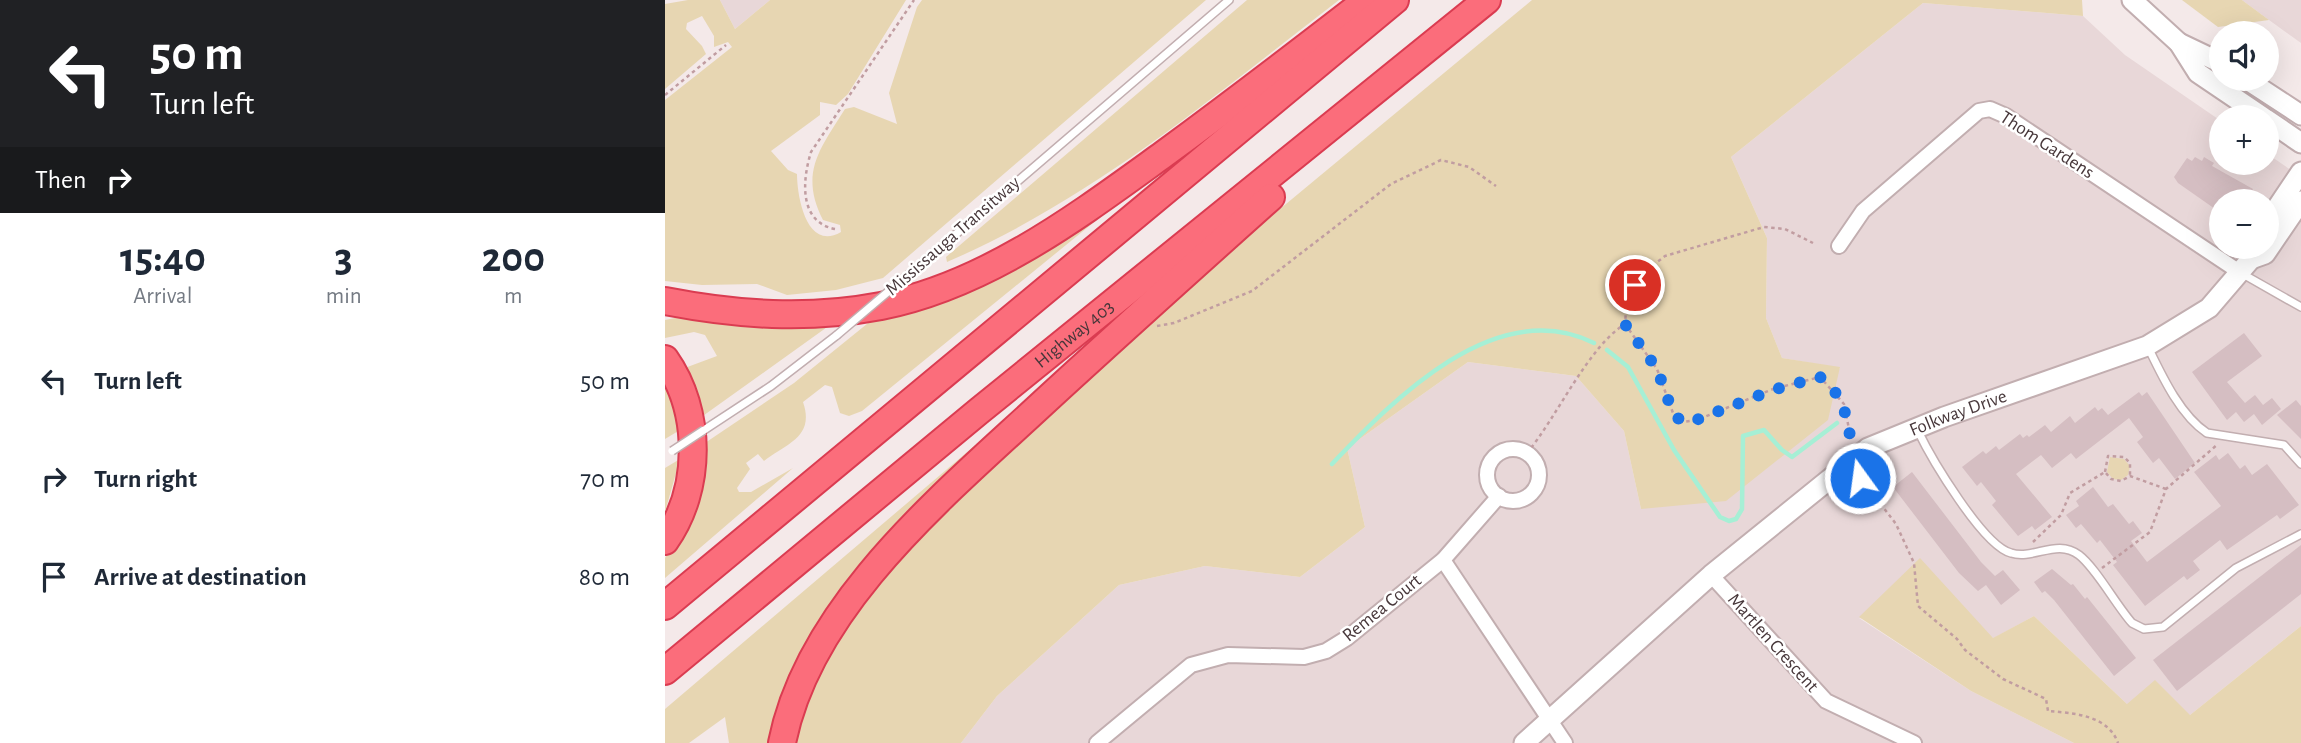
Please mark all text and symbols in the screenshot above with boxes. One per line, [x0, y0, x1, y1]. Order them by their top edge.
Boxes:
map controls [2209, 21, 2279, 259]
button: sound [2209, 21, 2279, 91]
icon: left [35, 28, 126, 119]
text: 50 m [150, 30, 244, 79]
text: Turn left [150, 88, 254, 120]
button: + [2209, 105, 2279, 175]
street label: Thom Gardens [1997, 108, 2097, 182]
icon: right [100, 161, 138, 199]
text: Then [35, 167, 86, 193]
street label: Mississauga Transitway [882, 173, 1024, 299]
button: − [2209, 189, 2279, 259]
text: 15:40 [120, 237, 206, 279]
text: 3 [335, 237, 353, 279]
text: 200 [482, 237, 545, 279]
pin [1605, 255, 1665, 315]
icon: arrive [1616, 266, 1654, 304]
text: Arrival [133, 285, 192, 308]
text: min [326, 285, 362, 308]
text: m [504, 285, 522, 308]
street label: Highway 403 [1031, 297, 1117, 372]
icon: left [35, 362, 73, 400]
text: Turn left [94, 368, 182, 394]
text: 50 m [580, 368, 630, 394]
street label: Folkway Drive [1907, 386, 2009, 440]
position arrow [1823, 441, 1897, 515]
icon: right [35, 460, 73, 498]
text: Turn right [94, 466, 197, 492]
text: 70 m [580, 466, 630, 492]
icon: arrive [35, 558, 73, 596]
text: Arrive at destination [94, 564, 307, 590]
text: 80 m [579, 564, 630, 590]
street label: Remea Court [1339, 571, 1425, 645]
street label: Martlen Crescent [1724, 590, 1822, 696]

